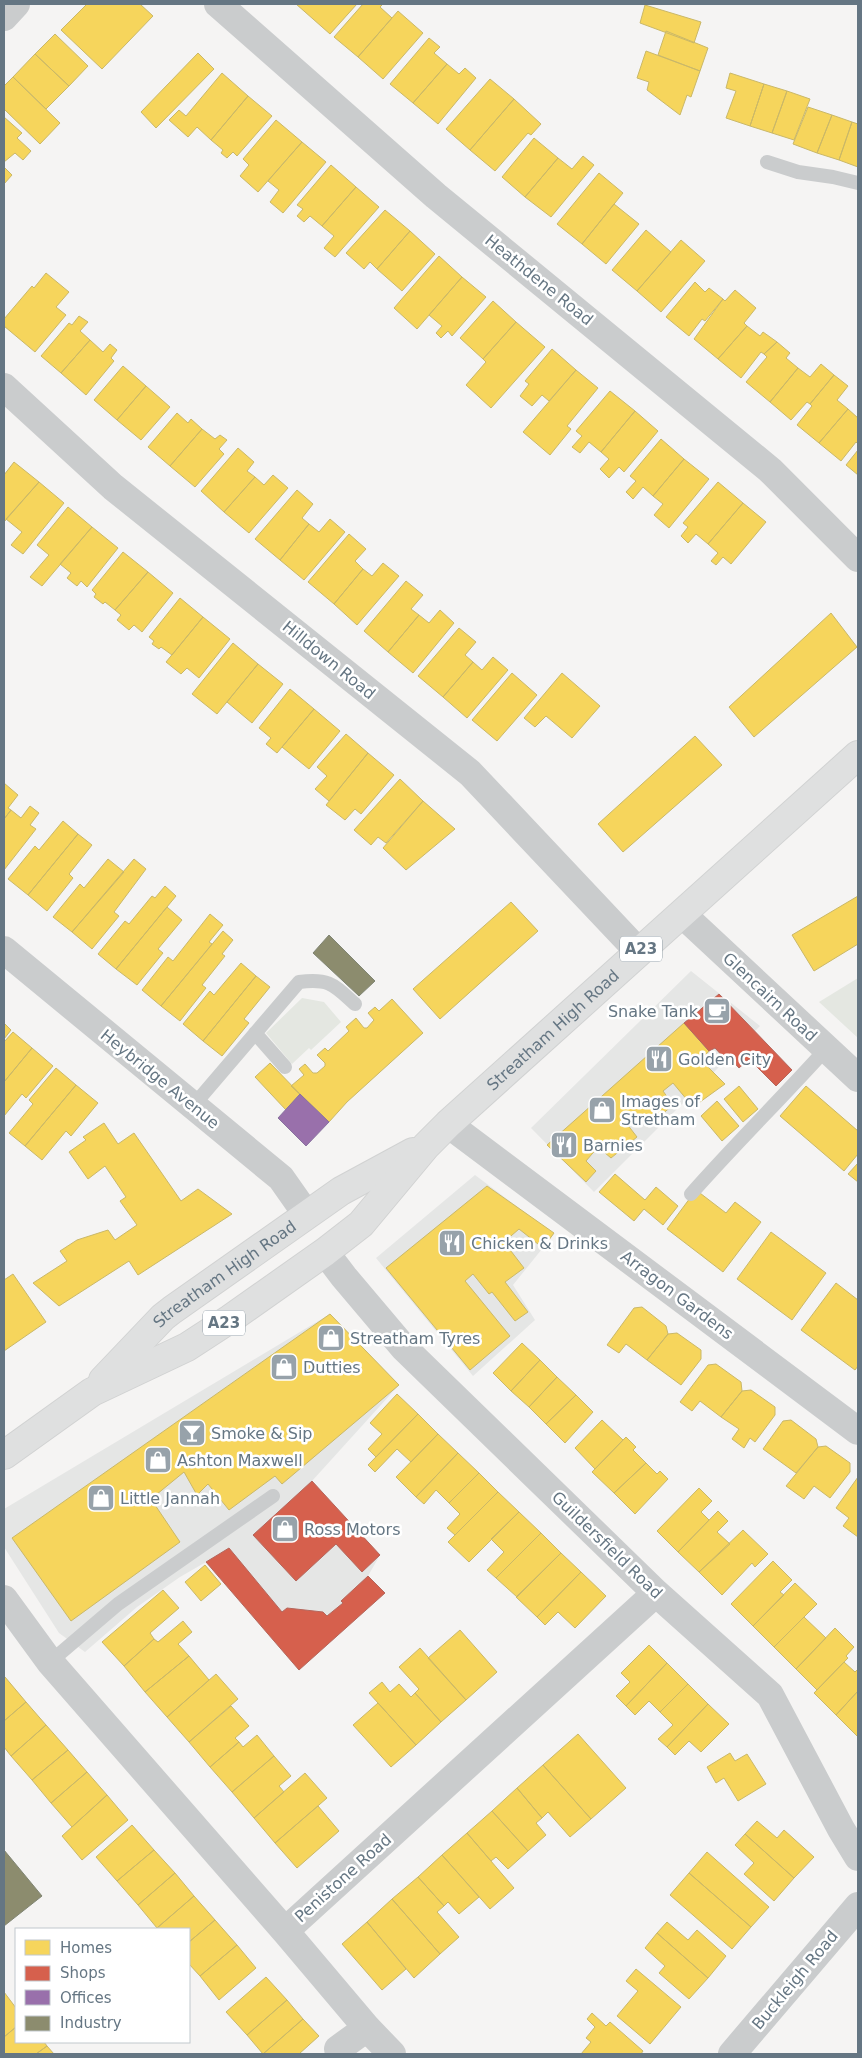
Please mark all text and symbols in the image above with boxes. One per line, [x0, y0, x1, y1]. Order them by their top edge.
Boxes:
street label: Heathdene Road [481, 231, 597, 329]
street label: Hilldown Road [279, 617, 379, 703]
road number: A23 [620, 936, 662, 962]
street label: Glencairn Road [719, 949, 821, 1045]
street label: Streatham High Road [483, 965, 623, 1094]
cafe icon: Snake Tank [702, 996, 732, 1026]
place label: Snake Tank [608, 1002, 699, 1021]
street label: Heybridge Avenue [97, 1025, 223, 1133]
restaurant icon: Golden City [644, 1044, 674, 1074]
place label: Golden City [678, 1050, 771, 1069]
place label: Images of Stretham [621, 1092, 700, 1129]
shop icon: Images of Stretham [587, 1095, 617, 1125]
restaurant icon: Barnies [549, 1130, 579, 1160]
place label: Barnies [583, 1136, 643, 1155]
street label: Streatham High Road [149, 1216, 299, 1331]
restaurant icon: Chicken & Drinks [437, 1228, 467, 1258]
place label: Chicken & Drinks [471, 1234, 608, 1253]
street label: Arragon Gardens [617, 1247, 737, 1343]
road number: A23 [203, 1310, 245, 1336]
shop icon: Streatham Tyres [316, 1323, 346, 1353]
place label: Streatham Tyres [350, 1329, 480, 1348]
shop icon: Dutties [269, 1352, 299, 1382]
place label: Dutties [303, 1358, 361, 1377]
bar icon: Smoke & Sip [177, 1418, 207, 1448]
place label: Smoke & Sip [211, 1424, 312, 1443]
shop icon: Ashton Maxwell [143, 1445, 173, 1475]
place label: Ashton Maxwell [177, 1451, 303, 1470]
shop icon: Little Jannah [86, 1483, 116, 1513]
street label: Guildersfield Road [548, 1487, 666, 1603]
place label: Little Jannah [120, 1489, 220, 1508]
shop icon: Ross Motors [270, 1514, 300, 1544]
place label: Ross Motors [304, 1520, 401, 1539]
street label: Penistone Road [291, 1830, 395, 1926]
street label: Buckleigh Road [748, 1927, 842, 2033]
legend [15, 1928, 190, 2043]
text: Homes [60, 1939, 112, 1957]
text: Shops [60, 1964, 106, 1982]
text: Offices [60, 1989, 112, 2007]
text: Industry [60, 2014, 122, 2032]

